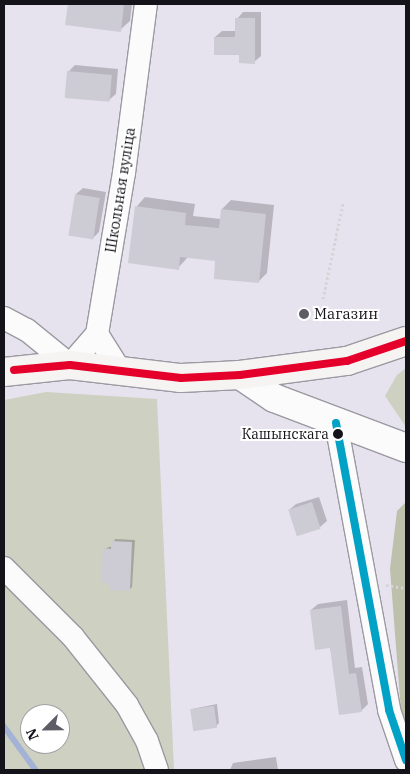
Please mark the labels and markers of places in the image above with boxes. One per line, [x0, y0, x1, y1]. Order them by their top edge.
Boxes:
place label: Магазин [314, 305, 378, 323]
marker: Магазин [298, 308, 310, 320]
place label: Кашынскага [242, 426, 329, 442]
marker: Кашынскага [333, 429, 343, 439]

